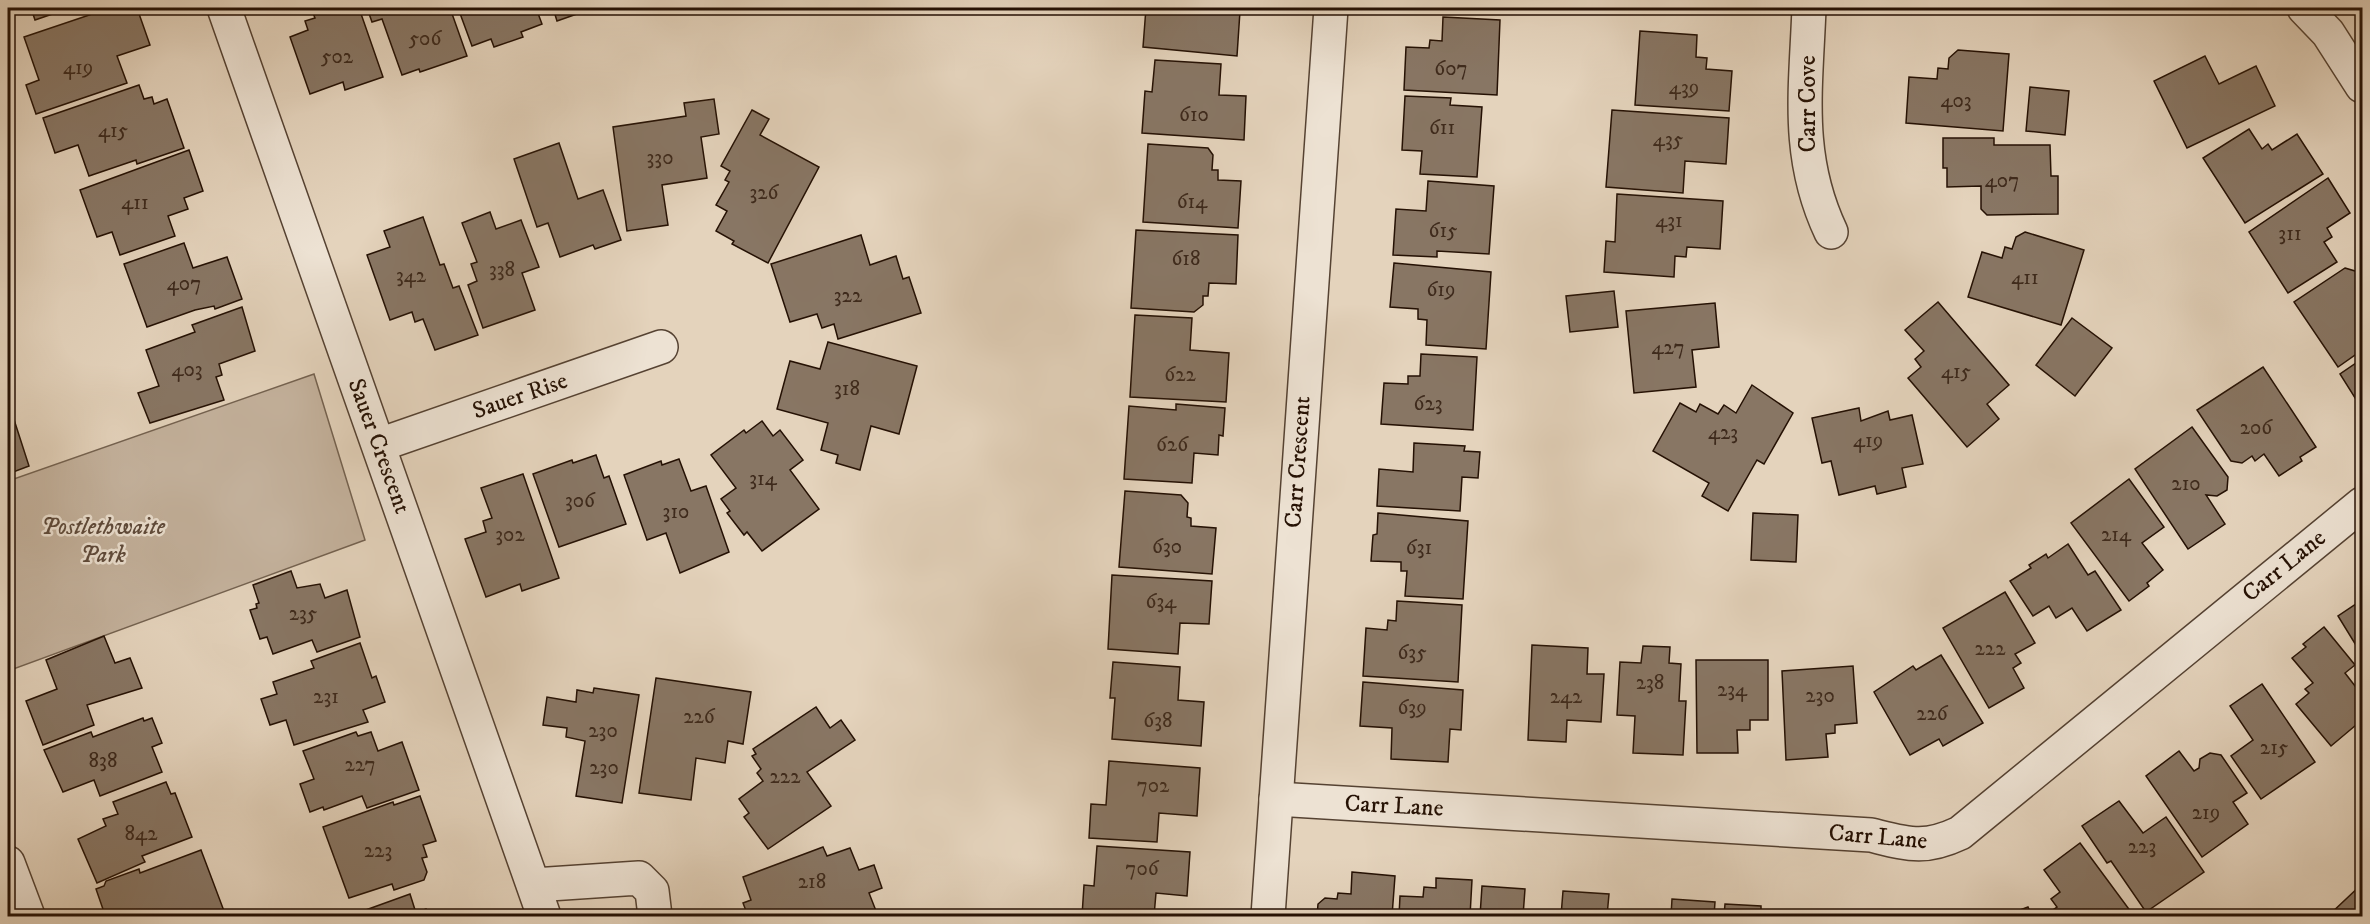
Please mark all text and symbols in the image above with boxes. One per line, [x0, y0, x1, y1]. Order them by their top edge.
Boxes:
house number: 506 [409, 26, 442, 52]
house number: 502 [321, 44, 354, 70]
house number: 419 [63, 55, 93, 81]
street label: Carr Cove [1793, 55, 1823, 153]
house number: 607 [1434, 56, 1468, 82]
house number: 439 [1669, 75, 1699, 101]
house number: 403 [1940, 88, 1972, 114]
house number: 610 [1179, 102, 1209, 128]
house number: 611 [1429, 115, 1455, 141]
house number: 415 [98, 118, 128, 144]
house number: 435 [1653, 127, 1683, 153]
house number: 330 [647, 145, 673, 171]
house number: 407 [1985, 168, 2019, 194]
house number: 326 [749, 180, 780, 206]
house number: 614 [1177, 189, 1208, 215]
house number: 411 [121, 190, 149, 216]
house number: 431 [1655, 208, 1683, 234]
house number: 615 [1429, 218, 1457, 244]
house number: 311 [2278, 221, 2302, 247]
house number: 618 [1171, 246, 1201, 272]
house number: 338 [489, 257, 515, 283]
house number: 342 [396, 263, 427, 289]
house number: 411 [2011, 265, 2039, 291]
house number: 407 [167, 271, 201, 297]
house number: 619 [1427, 277, 1455, 303]
house number: 322 [834, 283, 863, 309]
house number: 427 [1652, 335, 1684, 361]
house number: 403 [171, 357, 203, 383]
house number: 415 [1941, 359, 1971, 385]
house number: 622 [1164, 362, 1196, 388]
street label: Sauer Rise [469, 366, 572, 426]
street label: Sauer Crescent [341, 374, 417, 518]
house number: 318 [834, 376, 860, 402]
house number: 623 [1413, 391, 1443, 417]
street label: Carr Crescent [1278, 395, 1318, 529]
house number: 206 [2240, 415, 2273, 441]
house number: 423 [1708, 420, 1738, 446]
house number: 419 [1853, 428, 1883, 454]
house number: 626 [1156, 432, 1189, 458]
house number: 314 [749, 466, 778, 492]
house number: 210 [2171, 471, 2201, 497]
house number: 306 [565, 488, 596, 514]
house number: 310 [663, 499, 689, 525]
park label: Postlethwaite Park [41, 512, 166, 570]
house number: 302 [495, 522, 525, 548]
house number: 214 [2101, 522, 2132, 548]
street label: Carr Lane [2236, 523, 2332, 609]
house number: 630 [1152, 534, 1182, 560]
house number: 631 [1406, 535, 1432, 561]
house number: 634 [1146, 589, 1177, 615]
house number: 235 [289, 601, 317, 627]
house number: 222 [1975, 636, 2006, 662]
house number: 635 [1397, 640, 1427, 666]
house number: 238 [1636, 670, 1664, 696]
house number: 234 [1717, 677, 1748, 703]
house number: 230 [1805, 683, 1835, 709]
house number: 231 [313, 684, 339, 710]
house number: 242 [1550, 684, 1583, 710]
house number: 639 [1397, 695, 1427, 721]
house number: 226 [1916, 701, 1949, 727]
house number: 226 [683, 704, 716, 730]
house number: 638 [1143, 708, 1173, 734]
house number: 230 [588, 718, 618, 744]
house number: 215 [2260, 735, 2288, 761]
house number: 838 [89, 748, 117, 774]
house number: 227 [344, 752, 376, 778]
house number: 230 [589, 755, 619, 781]
house number: 222 [770, 764, 801, 790]
house number: 702 [1137, 773, 1170, 799]
street label: Carr Lane [1344, 788, 1444, 824]
house number: 219 [2192, 800, 2220, 826]
street label: Carr Lane [1827, 818, 1929, 856]
house number: 842 [125, 821, 158, 847]
house number: 223 [2128, 834, 2156, 860]
house number: 223 [364, 838, 392, 864]
house number: 706 [1125, 856, 1160, 882]
house number: 218 [798, 869, 826, 895]

